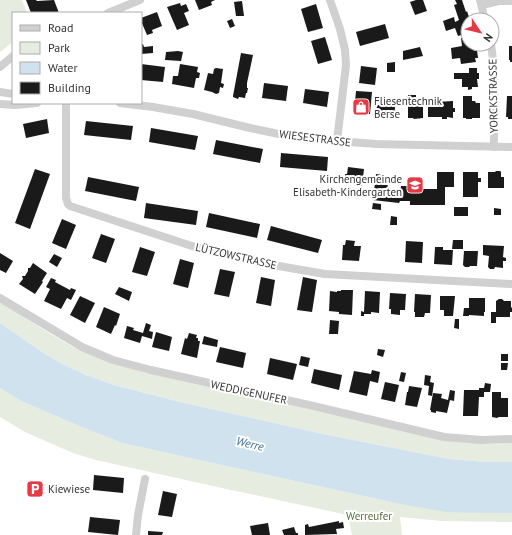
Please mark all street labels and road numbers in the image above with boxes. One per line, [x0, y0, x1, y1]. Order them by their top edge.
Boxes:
street label: YORCKSTRASSE [485, 59, 501, 133]
street label: WIESESTRASSE [278, 127, 352, 149]
street label: LÜTZOWSTRASSE [194, 240, 278, 272]
street label: WEDDIGENUFER [209, 377, 289, 407]

